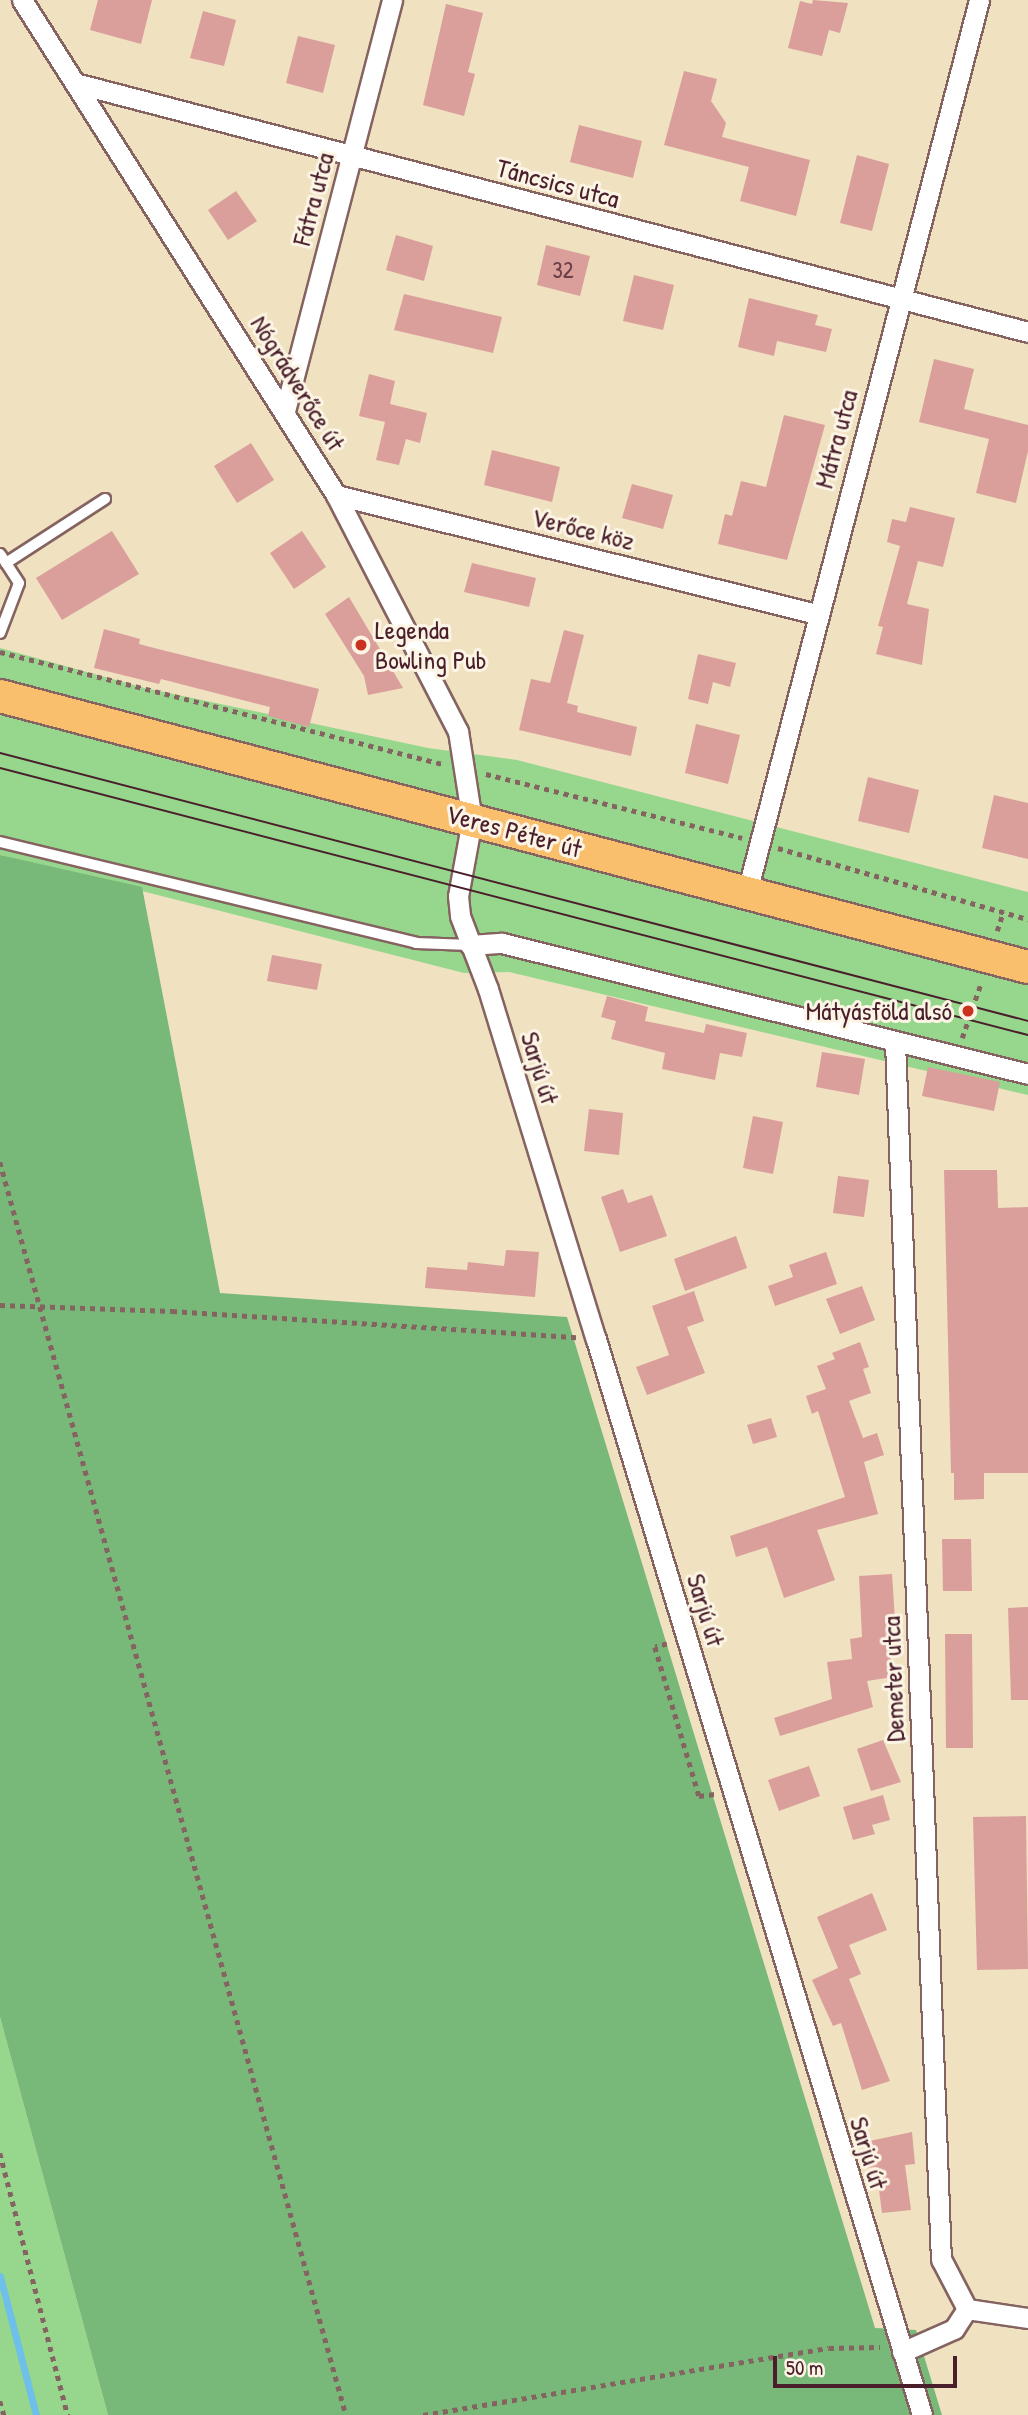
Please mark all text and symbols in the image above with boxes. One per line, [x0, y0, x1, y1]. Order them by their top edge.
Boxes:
street label: Fátra utca [286, 149, 340, 249]
street label: Táncsics utca [493, 152, 623, 214]
house number: 32 [552, 256, 574, 284]
street label: Nógrádverőce út [244, 310, 352, 456]
street label: Mátra utca [808, 386, 864, 492]
street label: Verőce köz [529, 501, 637, 557]
place label: Legenda Bowling Pub [375, 614, 486, 676]
marker: Legenda Bowling Pub [353, 637, 369, 653]
street label: Veres Péter út [443, 798, 585, 864]
place label: Mátyásföld alsó [806, 995, 952, 1027]
marker: Mátyásföld alsó [958, 1001, 978, 1021]
street label: Sarjú út [514, 1028, 566, 1108]
street label: Sarjú út [680, 1570, 732, 1650]
street label: Demeter utca [875, 1616, 911, 1742]
street label: Sarjú út [843, 2113, 895, 2193]
scale bar [776, 2342, 960, 2386]
text: 50 m [786, 2353, 823, 2382]

